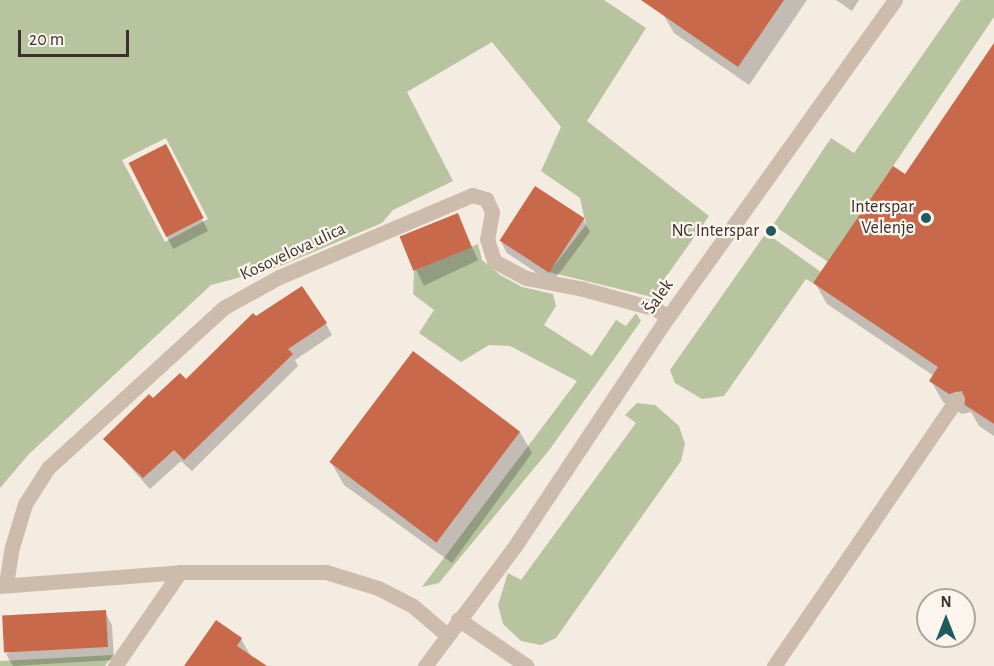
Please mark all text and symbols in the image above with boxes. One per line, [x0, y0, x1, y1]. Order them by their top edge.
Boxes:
scale bar [21, 18, 132, 56]
text: 20 m [29, 31, 64, 49]
place label: Interspar Velenje [851, 197, 914, 240]
marker: Interspar Velenje [919, 211, 933, 225]
street label: Kosovelova ulica [237, 218, 349, 286]
place label: NC Interspar [671, 220, 759, 242]
marker: NC Interspar [764, 224, 778, 238]
street label: Šalek [639, 275, 679, 319]
north arrow [916, 588, 976, 648]
text: N [940, 594, 952, 610]

